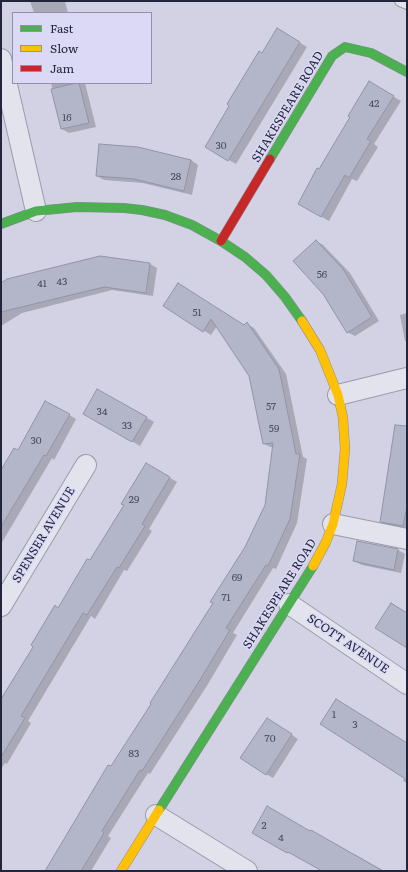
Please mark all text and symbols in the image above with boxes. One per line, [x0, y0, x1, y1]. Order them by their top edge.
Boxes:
legend [12, 12, 152, 84]
text: Fast [50, 19, 73, 37]
text: Slow [50, 39, 78, 57]
street label: SHAKESPEARE ROAD [249, 49, 327, 165]
text: Jam [50, 59, 74, 77]
house number: 42 [369, 98, 379, 110]
house number: 16 [62, 112, 72, 124]
house number: 30 [215, 140, 227, 152]
house number: 28 [171, 171, 181, 183]
house number: 56 [317, 269, 327, 281]
house number: 43 [57, 276, 67, 288]
house number: 41 [37, 278, 47, 290]
house number: 51 [192, 307, 202, 319]
house number: 57 [266, 401, 276, 413]
house number: 34 [97, 406, 107, 418]
house number: 33 [122, 420, 132, 432]
house number: 59 [269, 423, 279, 435]
house number: 30 [30, 435, 42, 447]
street label: SPENSER AVENUE [10, 484, 78, 586]
house number: 29 [129, 494, 139, 506]
street label: SHAKESPEARE ROAD [240, 536, 320, 652]
house number: 69 [232, 572, 242, 584]
house number: 71 [221, 592, 231, 604]
street label: SCOTT AVENUE [304, 611, 392, 677]
house number: 1 [332, 709, 336, 721]
house number: 3 [352, 719, 358, 731]
house number: 70 [265, 733, 275, 745]
house number: 83 [129, 748, 139, 760]
house number: 2 [261, 820, 267, 832]
house number: 4 [278, 832, 284, 844]

